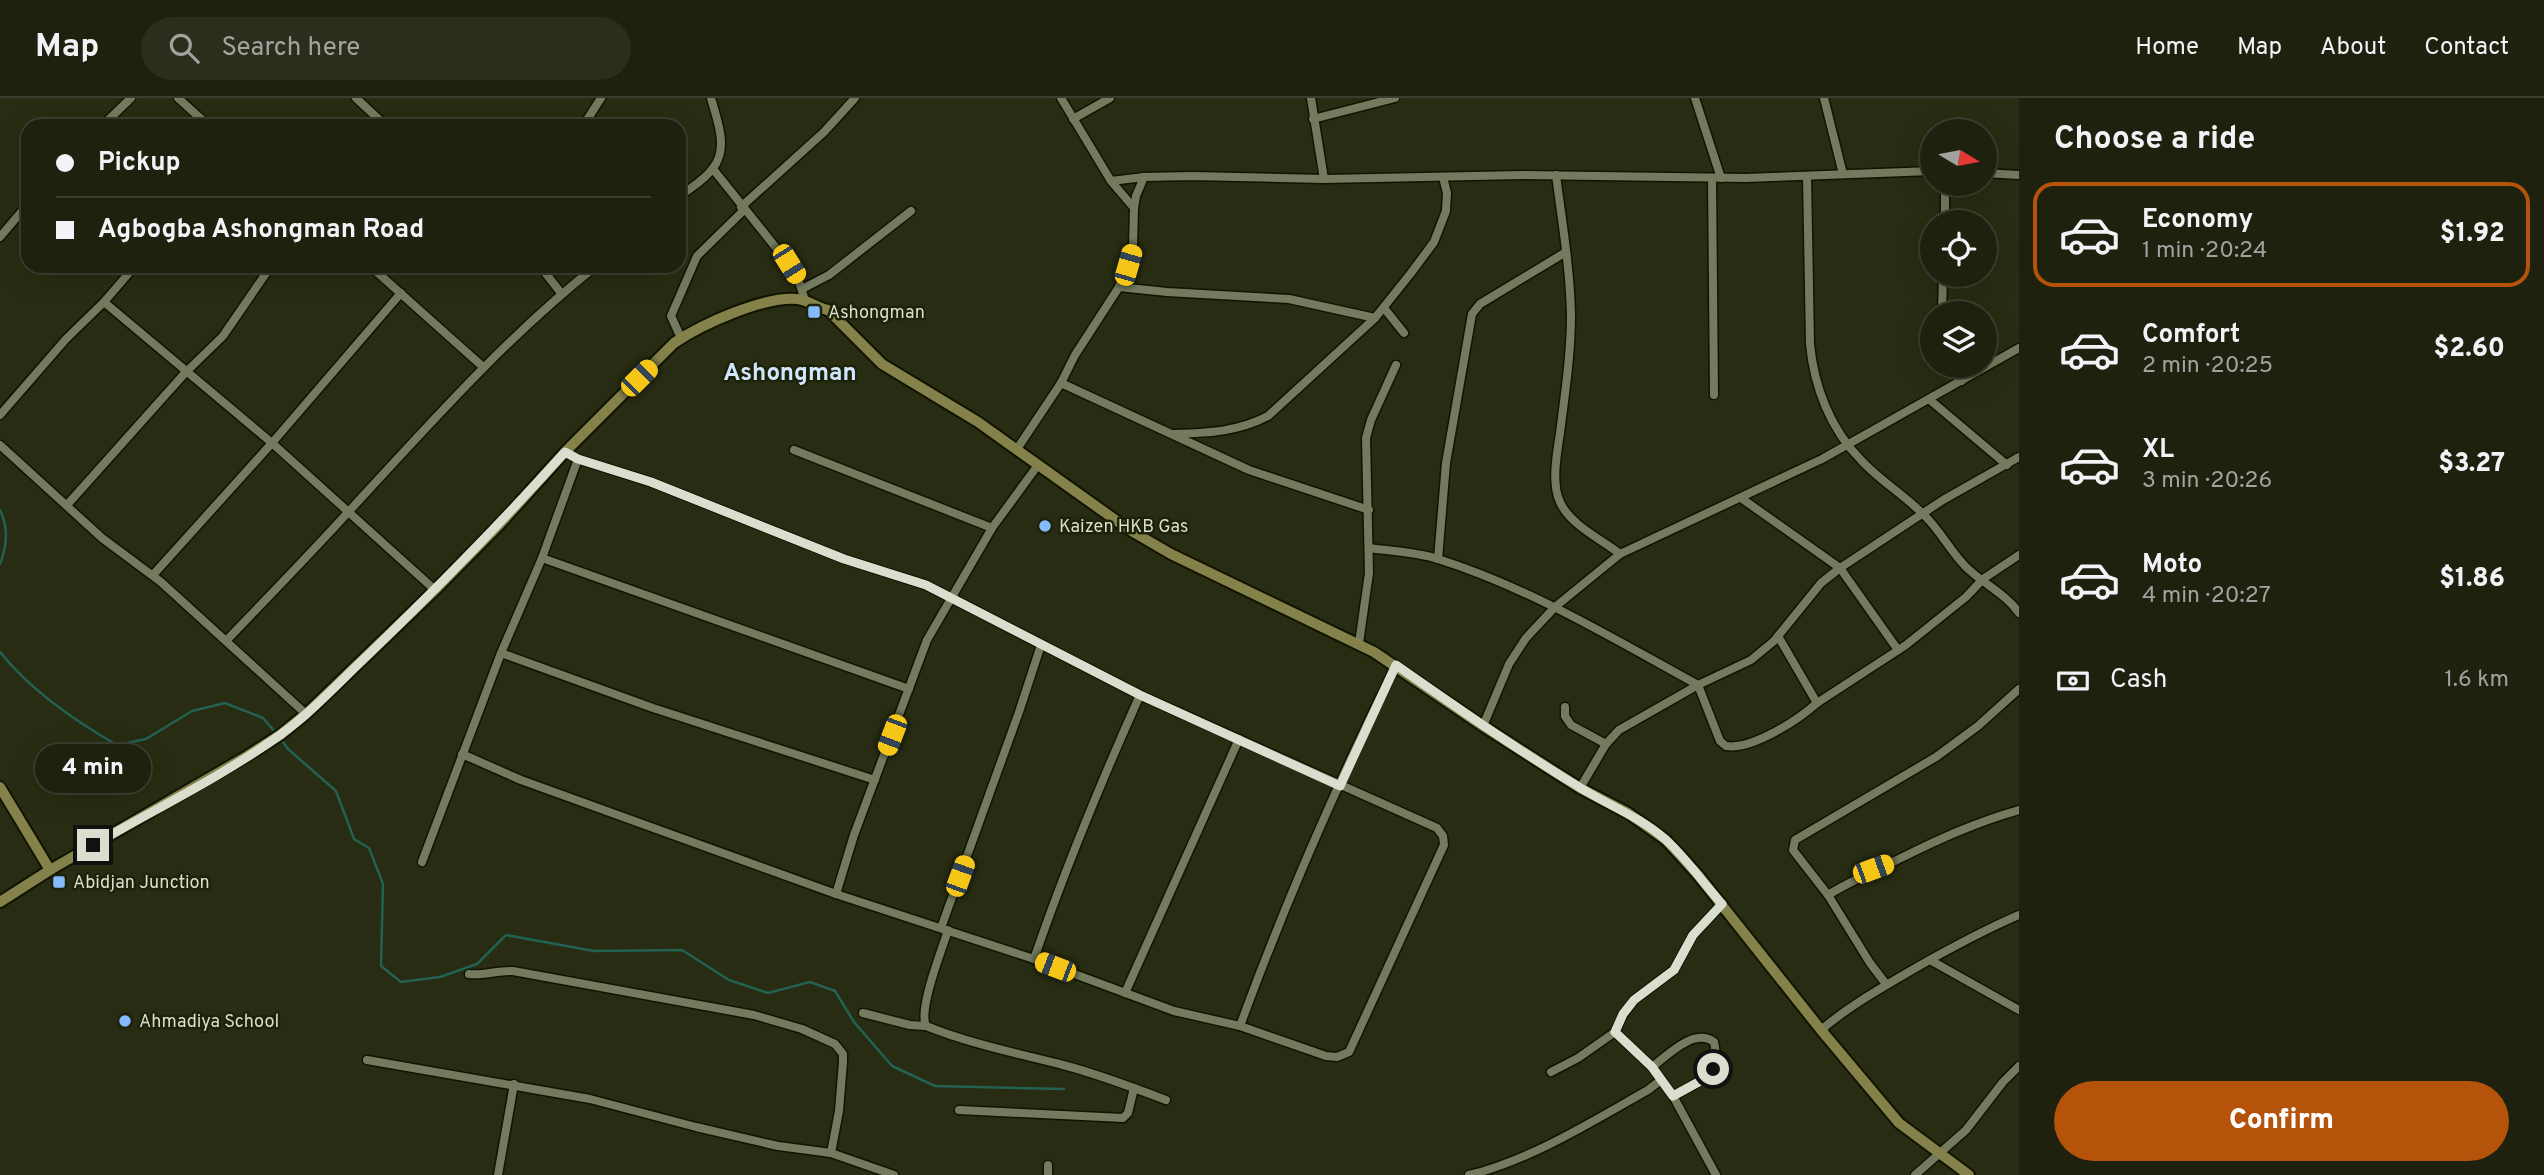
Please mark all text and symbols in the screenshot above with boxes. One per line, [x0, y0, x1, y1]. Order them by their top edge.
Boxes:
search box [141, 17, 631, 80]
text: Map [35, 27, 99, 69]
icon: search [165, 29, 203, 67]
text: Search here [221, 32, 360, 65]
text: Home [2135, 33, 2199, 63]
text: Map [2237, 33, 2282, 63]
text: About [2320, 33, 2386, 63]
text: Contact [2424, 33, 2509, 63]
north arrow [1920, 119, 1997, 196]
map controls [1920, 119, 1997, 378]
text: Choose a ride [2054, 120, 2255, 160]
text: Pickup [98, 147, 181, 180]
icon: car [2058, 203, 2121, 266]
text: Economy [2142, 204, 2253, 237]
button: locate [1920, 210, 1997, 287]
text: Agbogba Ashongman Road [98, 214, 424, 247]
text: $1.92 [2440, 218, 2505, 251]
text: 1 min · 20:24 [2142, 237, 2267, 266]
car [769, 241, 810, 287]
car [1113, 242, 1144, 288]
button: layers [1920, 301, 1997, 378]
place label: Ashongman [828, 302, 925, 325]
marker: Ashongman [806, 304, 822, 320]
icon: car [2058, 318, 2121, 381]
text: Comfort [2142, 319, 2240, 352]
text: $2.60 [2433, 333, 2505, 366]
text: 2 min · 20:25 [2142, 352, 2273, 381]
car [617, 356, 662, 400]
district label: Ashongman [723, 359, 857, 389]
icon: car [2058, 433, 2121, 496]
text: XL [2142, 434, 2174, 467]
text: $3.27 [2438, 448, 2505, 481]
text: 3 min · 20:26 [2142, 467, 2272, 496]
place label: Kaizen HKB Gas [1059, 516, 1189, 539]
marker: Kaizen HKB Gas [1037, 518, 1053, 534]
icon: car [2058, 548, 2121, 611]
text: Moto [2142, 549, 2202, 582]
text: $1.86 [2439, 563, 2505, 596]
text: 4 min · 20:27 [2142, 582, 2271, 611]
icon: cash [2054, 662, 2092, 700]
text: Cash [2110, 664, 2167, 697]
text: 1.6 km [2444, 666, 2509, 695]
car [875, 712, 910, 758]
callout: 4 min [35, 744, 151, 792]
text: 4 min [62, 754, 124, 783]
route end [77, 829, 109, 861]
car [1850, 852, 1897, 886]
car [943, 853, 978, 899]
place label: Abidjan Junction [73, 872, 210, 895]
marker: Abidjan Junction [51, 874, 67, 890]
car [1032, 950, 1079, 984]
place label: Ahmadiya School [139, 1011, 279, 1034]
marker: Ahmadiya School [117, 1013, 133, 1029]
route start [1697, 1053, 1729, 1085]
button: Confirm [2054, 1081, 2509, 1161]

